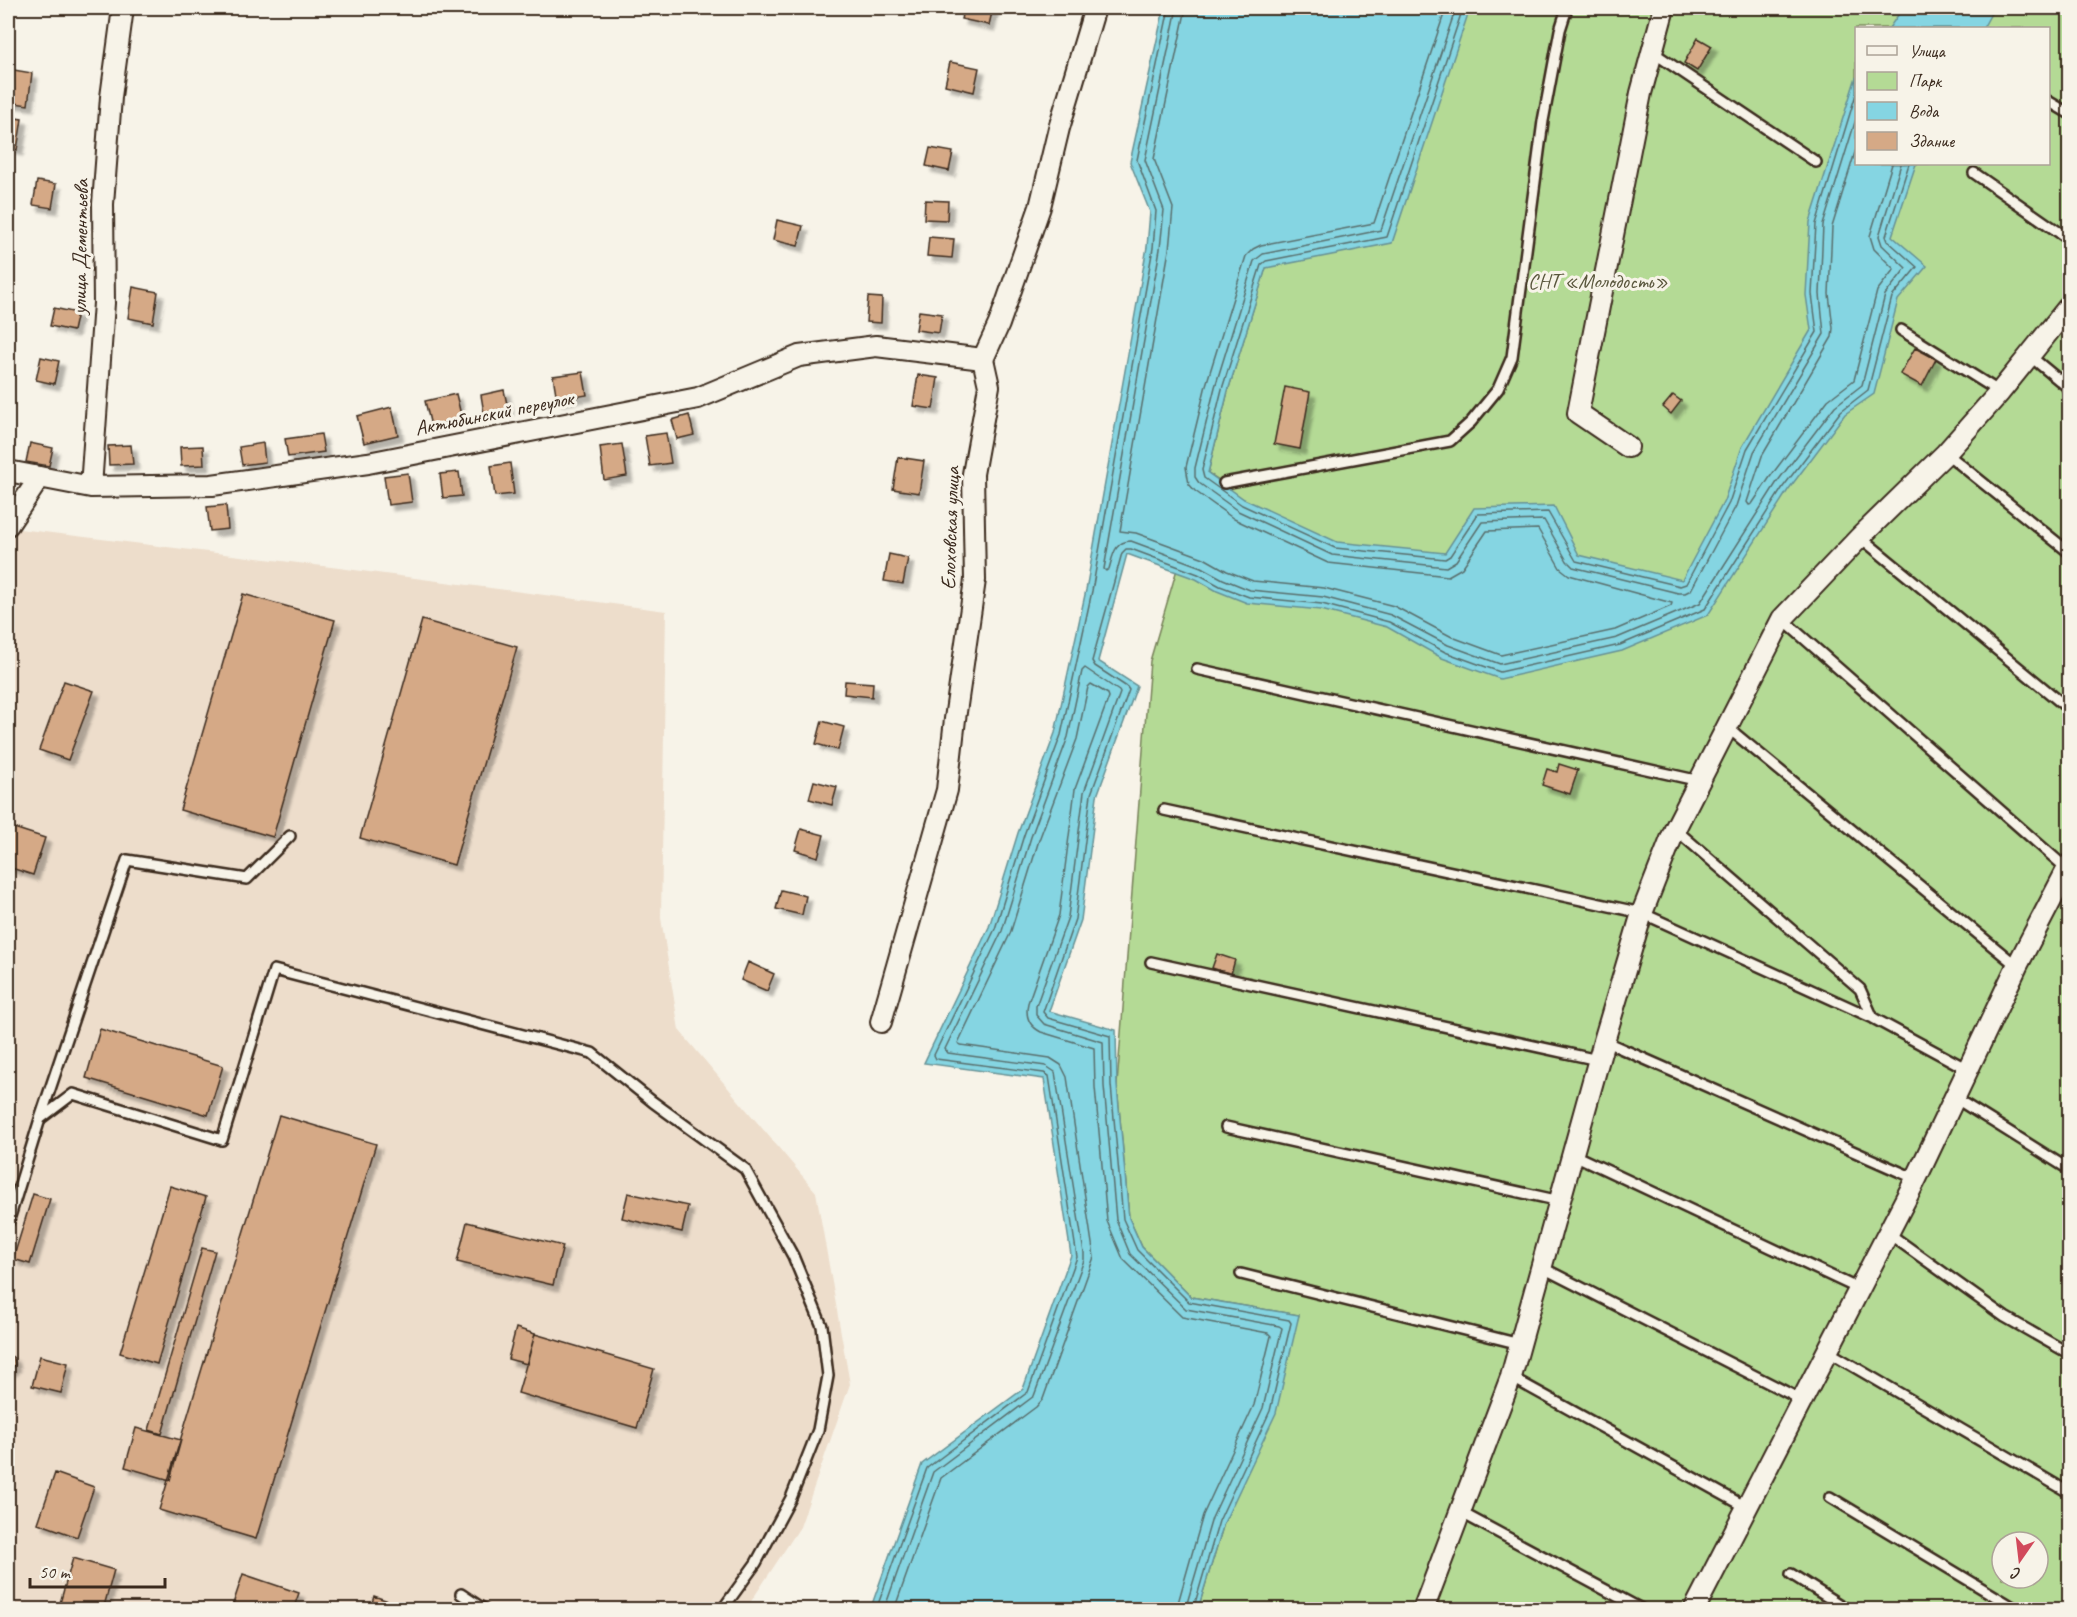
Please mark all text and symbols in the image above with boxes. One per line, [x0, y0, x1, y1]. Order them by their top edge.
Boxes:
legend [1855, 27, 2050, 165]
text: Улица [1909, 40, 1946, 62]
text: Парк [1909, 70, 1943, 92]
text: Вода [1909, 100, 1940, 122]
text: Здание [1909, 130, 1955, 152]
street label: улица Дементьева [66, 177, 94, 317]
park label: СНТ «Молодость» [1528, 268, 1668, 294]
street label: Актюбинский переулок [413, 384, 578, 441]
street label: Елоховская улица [935, 464, 965, 590]
north arrow [1990, 1530, 2050, 1590]
scale bar [30, 1551, 165, 1589]
text: 50 m [39, 1561, 72, 1583]
text: С [2008, 1562, 2023, 1584]

